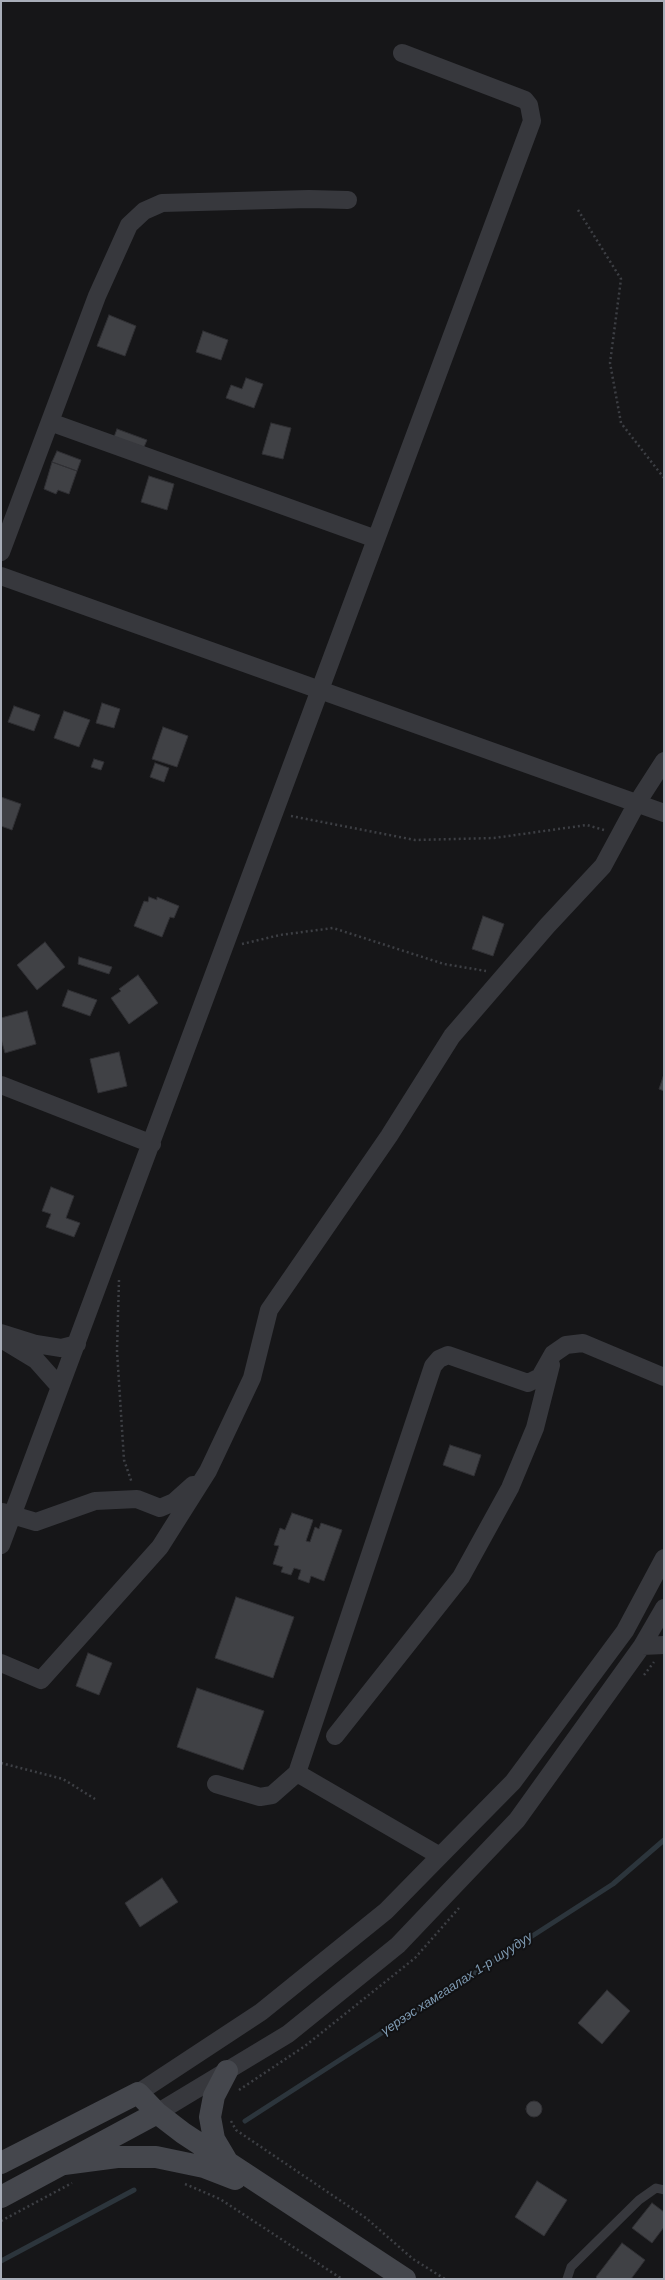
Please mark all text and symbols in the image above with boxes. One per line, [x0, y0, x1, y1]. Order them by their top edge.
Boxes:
water label: үерээс хамгаалах 1-р шуудуу [378, 1929, 536, 2039]

